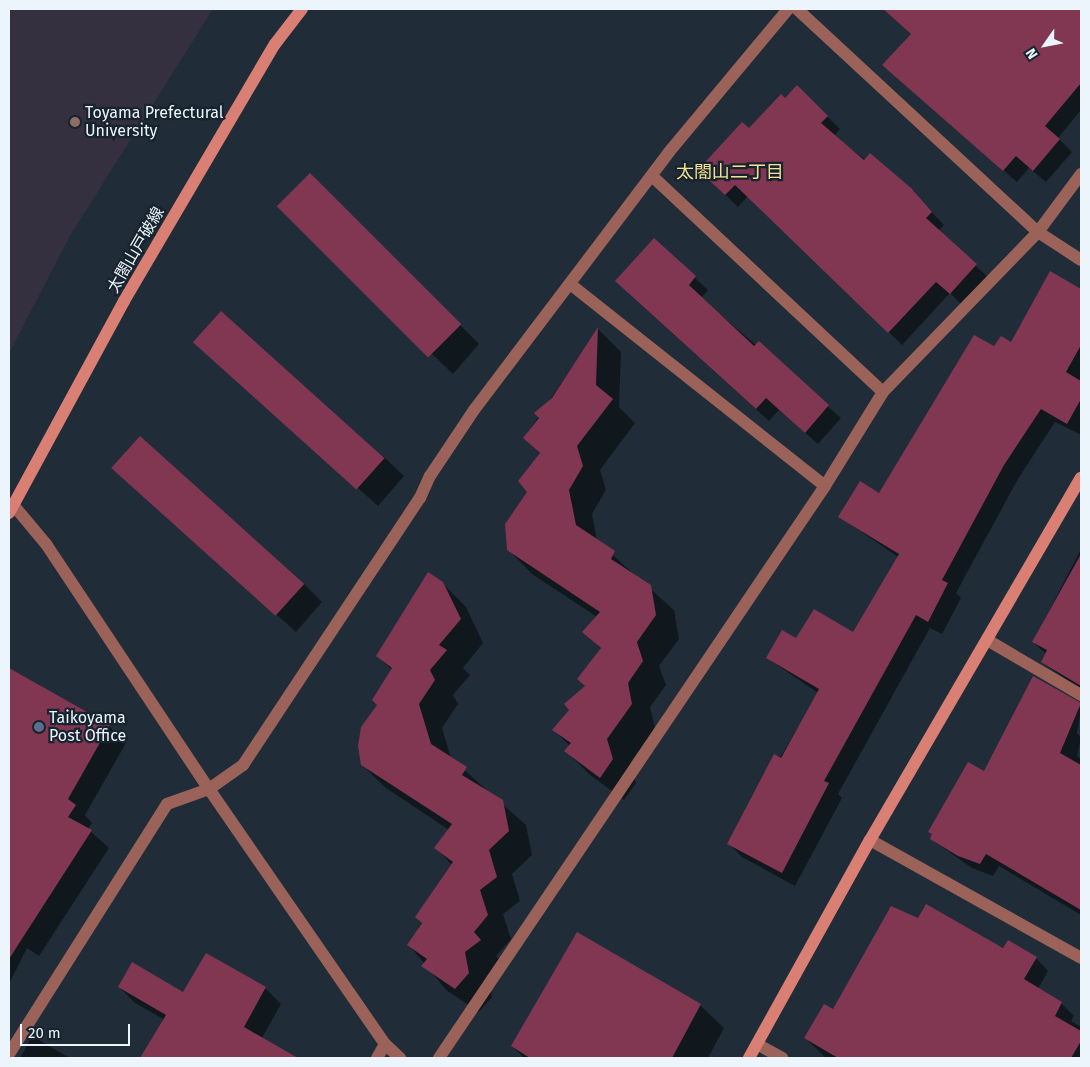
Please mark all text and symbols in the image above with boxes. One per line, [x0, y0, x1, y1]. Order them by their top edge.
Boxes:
north arrow [1020, 20, 1070, 70]
text: N [1022, 45, 1042, 62]
place label: Toyama Prefectural University [85, 103, 224, 141]
marker: Toyama Prefectural University [69, 116, 81, 128]
district label: 太閤山二丁目 [676, 161, 784, 183]
street label: 太閤山戸破線 [104, 204, 168, 296]
place label: Taikoyama Post Office [49, 708, 126, 746]
marker: Taikoyama Post Office [33, 721, 45, 733]
scale bar [22, 1014, 132, 1046]
text: 20 m [28, 1024, 61, 1042]

